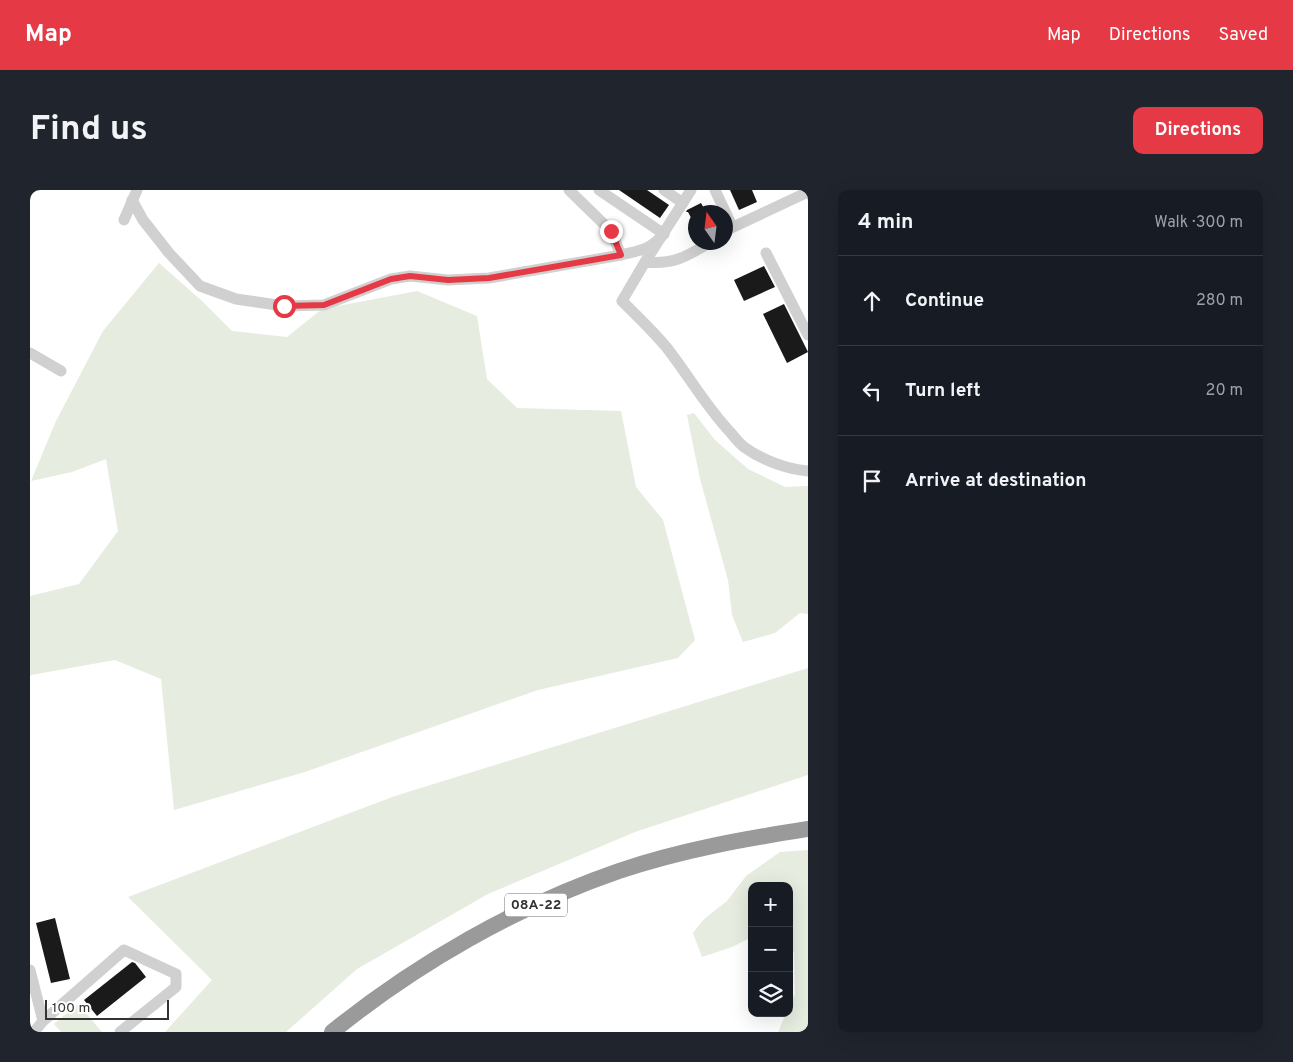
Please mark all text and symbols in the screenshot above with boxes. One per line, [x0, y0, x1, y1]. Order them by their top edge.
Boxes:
text: Map [25, 20, 72, 50]
text: Map [1047, 24, 1081, 47]
text: Directions [1109, 24, 1191, 47]
text: Saved [1219, 24, 1268, 47]
button: Directions [1133, 107, 1263, 154]
text: Find us [30, 108, 148, 152]
north arrow [688, 205, 733, 250]
text: 4 min [858, 209, 914, 236]
text: Walk · 300 m [1154, 213, 1243, 233]
route end [600, 220, 623, 243]
icon: ahead [858, 287, 886, 315]
text: Continue [905, 289, 984, 313]
text: 280 m [1196, 291, 1243, 311]
route start [273, 295, 296, 318]
icon: left [858, 377, 886, 405]
text: Turn left [905, 379, 981, 403]
text: 20 m [1206, 381, 1243, 401]
icon: arrive [858, 467, 886, 495]
text: Arrive at destination [905, 469, 1086, 493]
map controls [748, 882, 793, 1017]
button: + [748, 882, 793, 927]
road number: 08А-22 [505, 894, 567, 916]
button: − [748, 927, 793, 972]
button: layers [748, 972, 793, 1017]
scale bar [45, 997, 169, 1020]
text: 100 m [52, 1000, 90, 1017]

